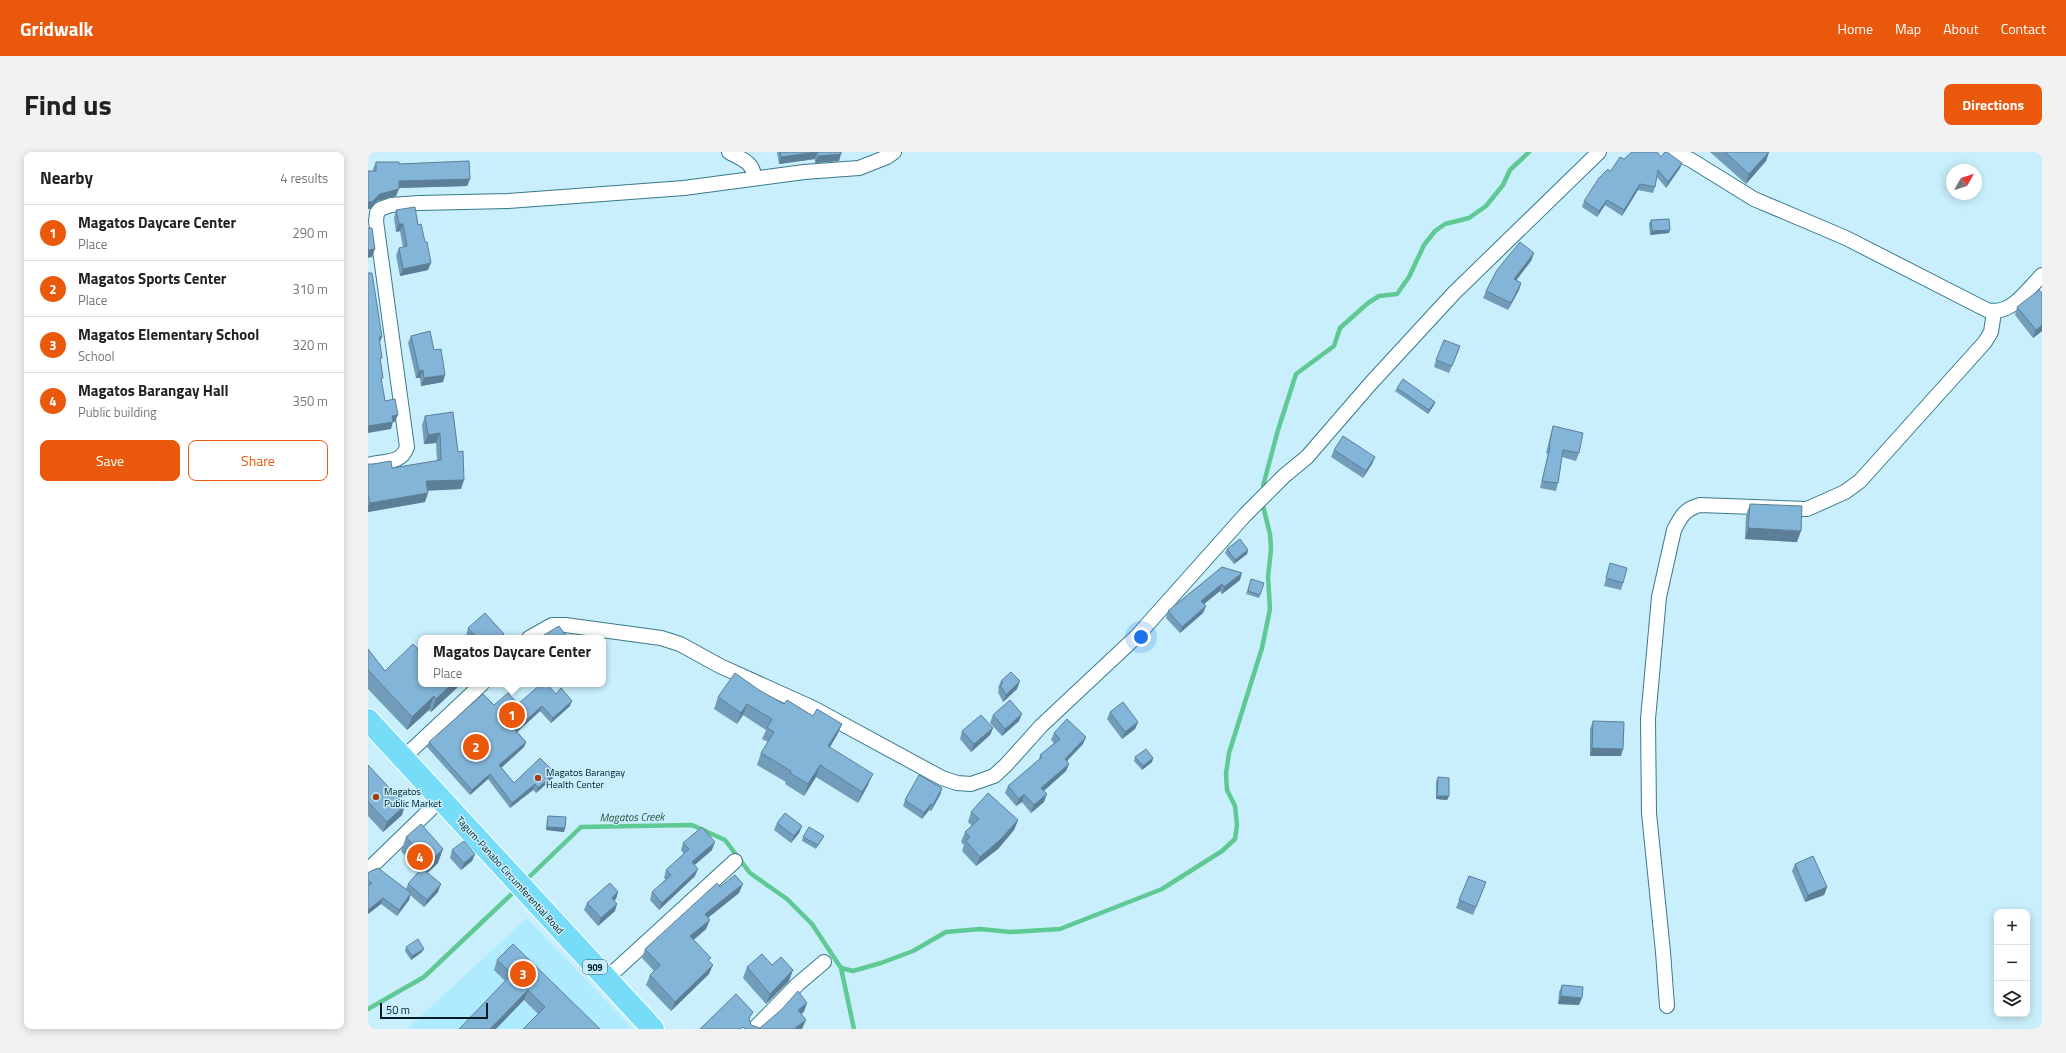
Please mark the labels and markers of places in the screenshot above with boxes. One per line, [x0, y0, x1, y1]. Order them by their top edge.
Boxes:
pin: 1 [499, 700, 525, 730]
pin: 2 [463, 732, 489, 762]
place label: Magatos Barangay Health Center [546, 765, 625, 792]
marker: Magatos Barangay Health Center [533, 773, 543, 783]
place label: Magatos Public Market [384, 784, 442, 811]
marker: Magatos Public Market [371, 792, 381, 802]
pin: 4 [407, 842, 433, 872]
pin: 3 [510, 959, 536, 989]

